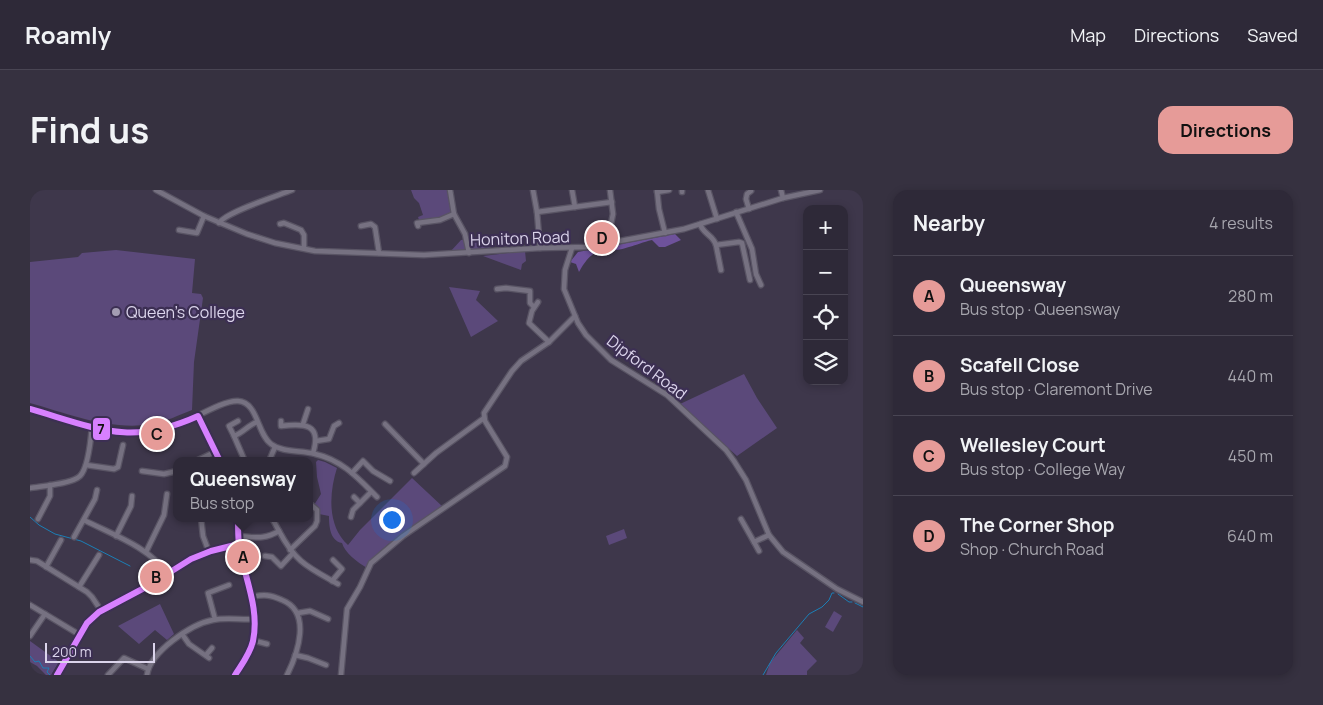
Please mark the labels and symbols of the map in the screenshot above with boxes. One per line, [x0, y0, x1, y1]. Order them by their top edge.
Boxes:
pin: D [586, 219, 618, 257]
street label: Honiton Road [470, 225, 570, 251]
place label: Queen's College [126, 301, 245, 323]
marker: Queen's College [110, 306, 122, 318]
street label: Dipford Road [602, 330, 692, 404]
pin: C [141, 415, 173, 453]
line badge: 7 [92, 417, 111, 441]
text: 7 [97, 419, 105, 438]
your location [379, 507, 405, 533]
pin: A [227, 538, 259, 576]
pin: B [140, 558, 172, 596]
scale bar [45, 640, 155, 663]

